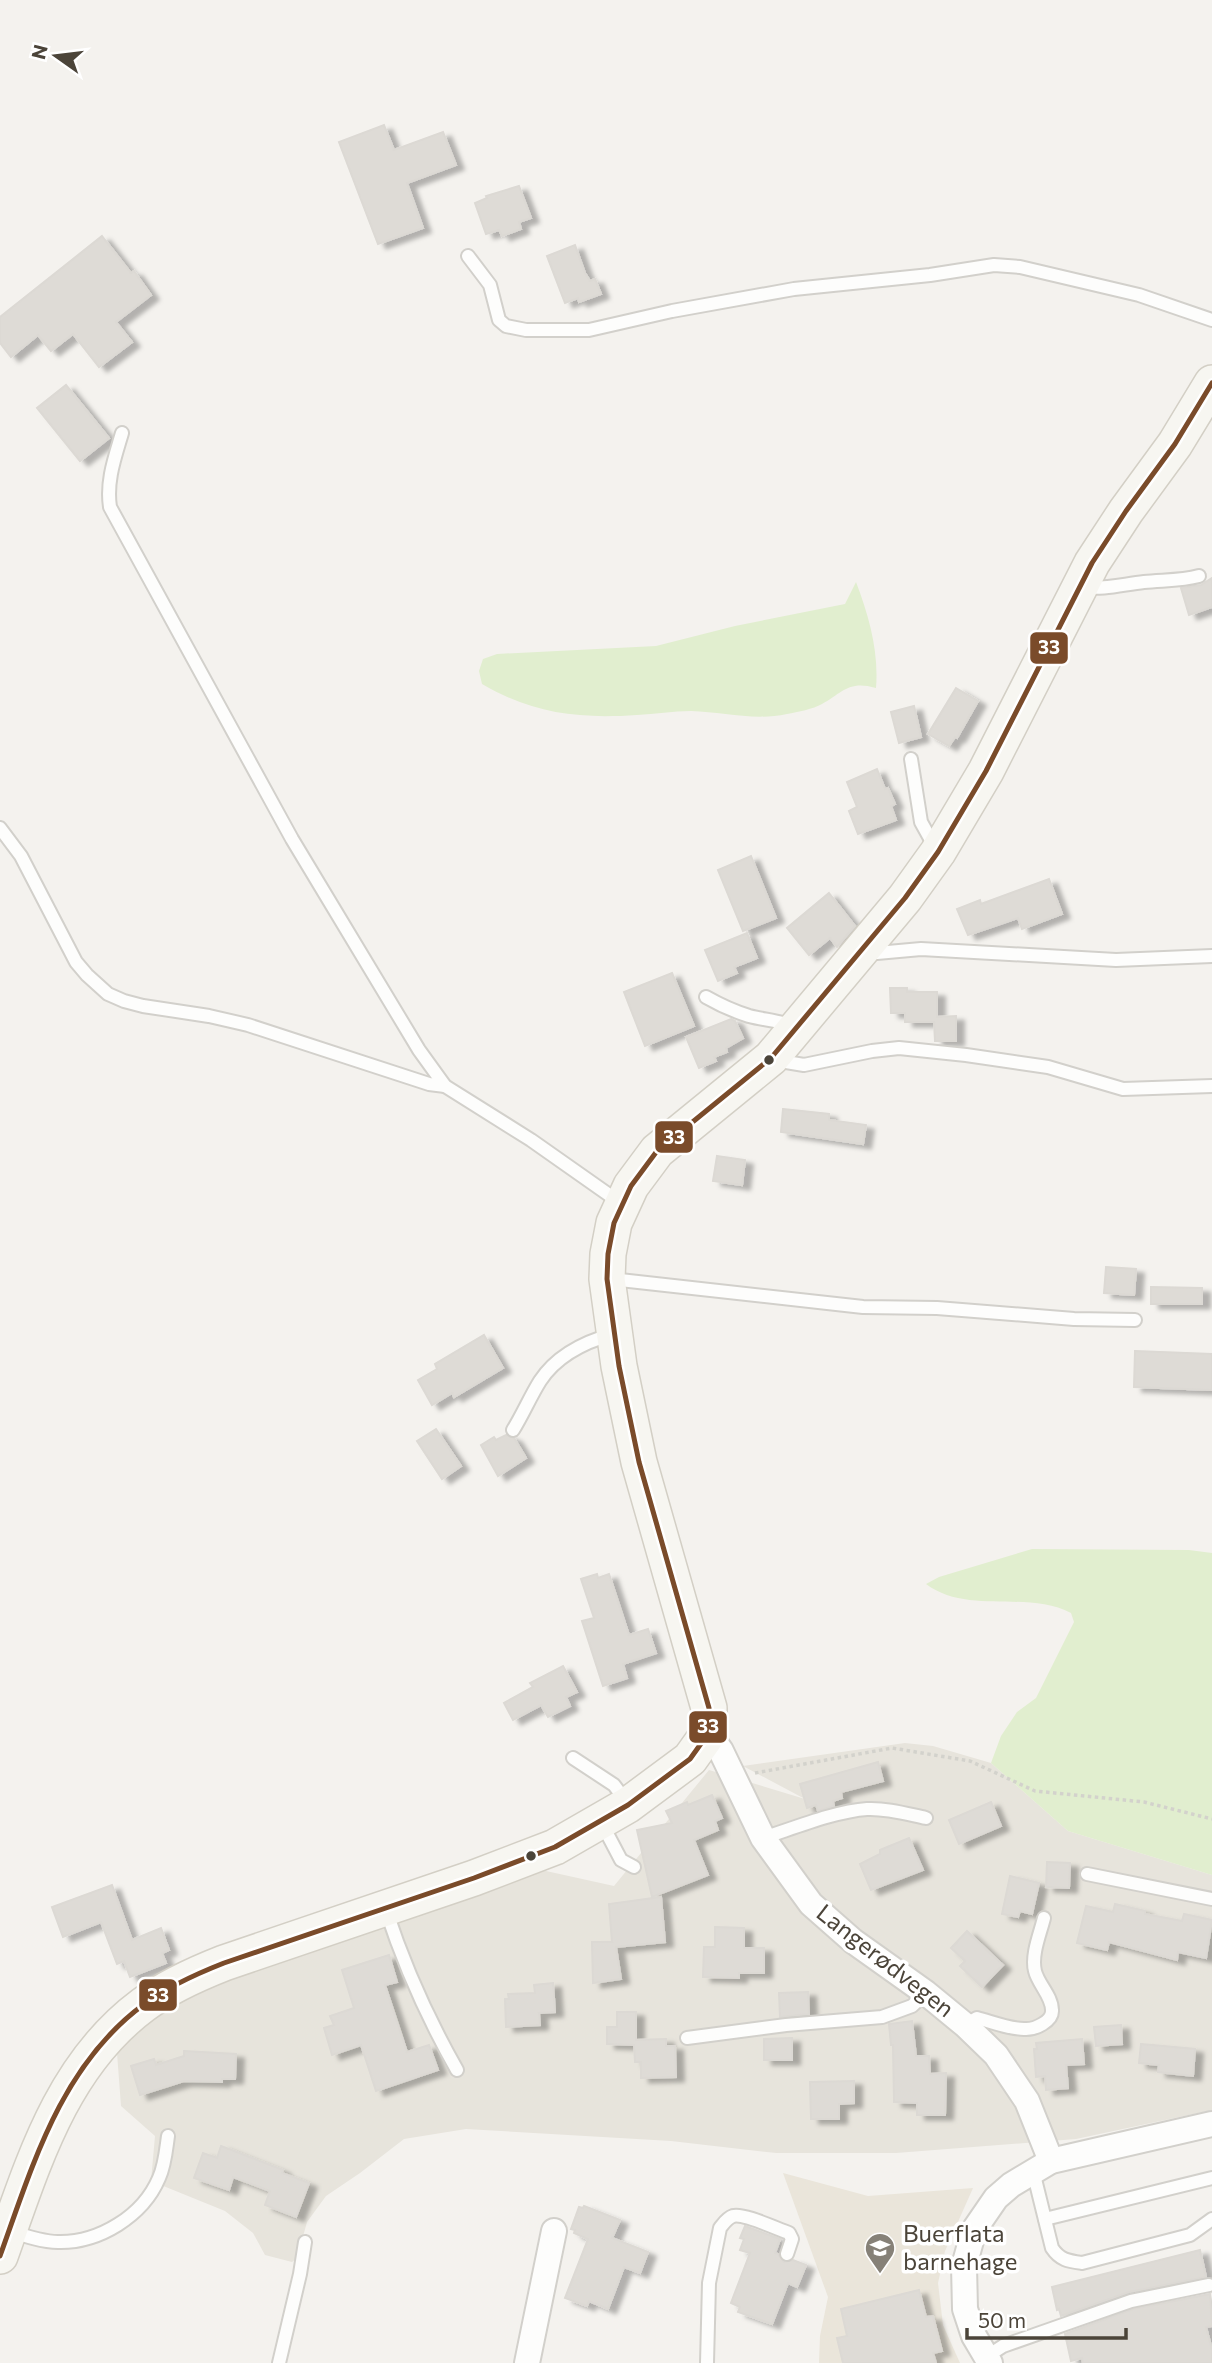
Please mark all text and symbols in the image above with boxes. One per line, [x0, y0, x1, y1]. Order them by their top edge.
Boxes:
north arrow [21, 21, 91, 91]
text: N [26, 42, 52, 61]
line badge: 33 [1029, 631, 1069, 665]
text: 33 [1038, 635, 1060, 658]
unlabelled marker [762, 1053, 776, 1067]
line badge: 33 [654, 1120, 694, 1154]
text: 33 [663, 1125, 685, 1148]
line badge: 33 [688, 1710, 728, 1744]
text: 33 [697, 1714, 719, 1737]
unlabelled marker [524, 1849, 538, 1863]
street label: Langerødvegen [811, 1897, 960, 2023]
line badge: 33 [138, 1978, 178, 2012]
text: 33 [147, 1983, 169, 2006]
place label: Buerflata barnehage [903, 2218, 1017, 2275]
school or university icon: Buerflata barnehage [863, 2231, 897, 2275]
scale bar [967, 2296, 1126, 2340]
text: 50 m [978, 2307, 1026, 2332]

